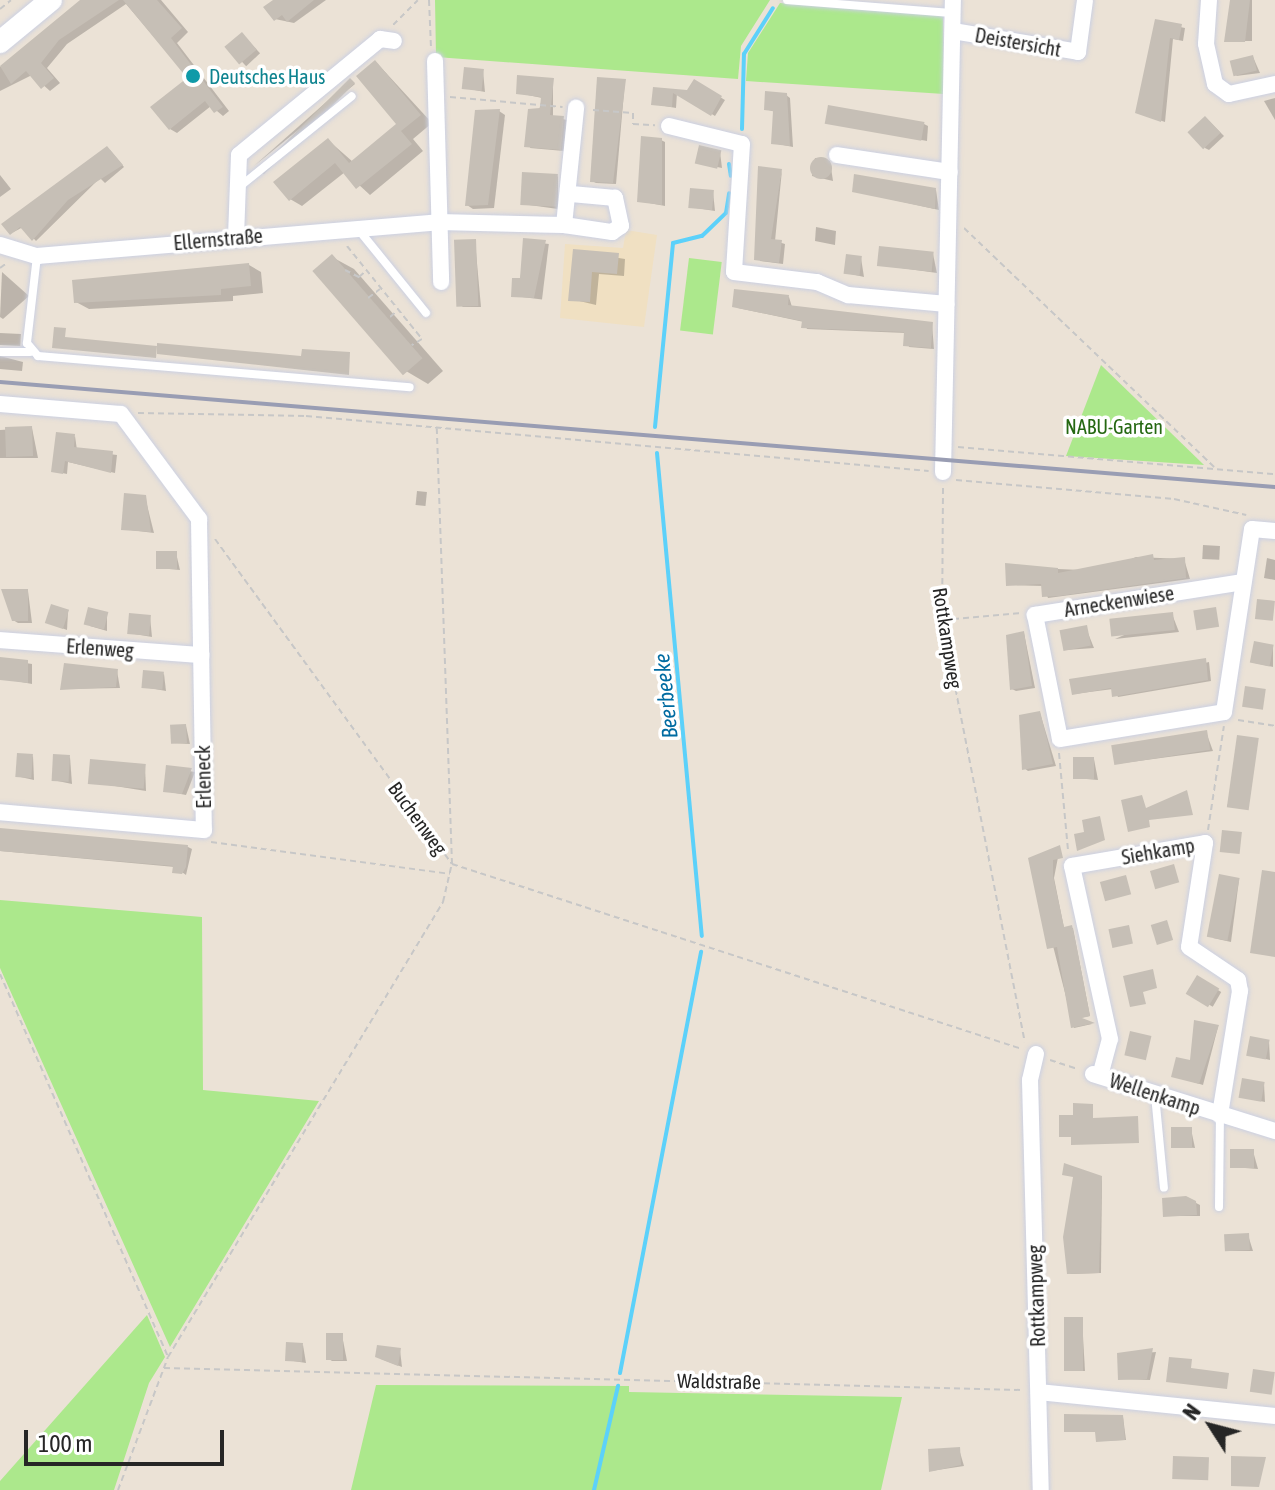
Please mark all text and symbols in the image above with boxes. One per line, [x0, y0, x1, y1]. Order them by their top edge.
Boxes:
street label: Deistersicht [973, 23, 1063, 61]
place label: Deutsches Haus [209, 64, 325, 88]
marker: Deutsches Haus [184, 67, 202, 85]
street label: Ellernstraße [172, 223, 264, 255]
park label: NABU-Garten [1065, 414, 1163, 438]
street label: Arneckenwiese [1062, 580, 1176, 622]
street label: Rottkampweg [928, 586, 968, 690]
street label: Erlenweg [65, 634, 135, 662]
water label: Beerbeeke [648, 652, 684, 740]
street label: Erleneck [190, 745, 216, 809]
street label: Buchenweg [383, 777, 453, 859]
street label: Siehkamp [1120, 833, 1196, 869]
street label: Wellenkamp [1107, 1068, 1203, 1120]
street label: Rottkampweg [1022, 1245, 1050, 1347]
street label: Waldstraße [677, 1368, 761, 1394]
north arrow [1171, 1386, 1251, 1466]
text: N [1177, 1399, 1206, 1425]
scale bar [28, 1414, 228, 1464]
text: 100 m [38, 1430, 92, 1457]

